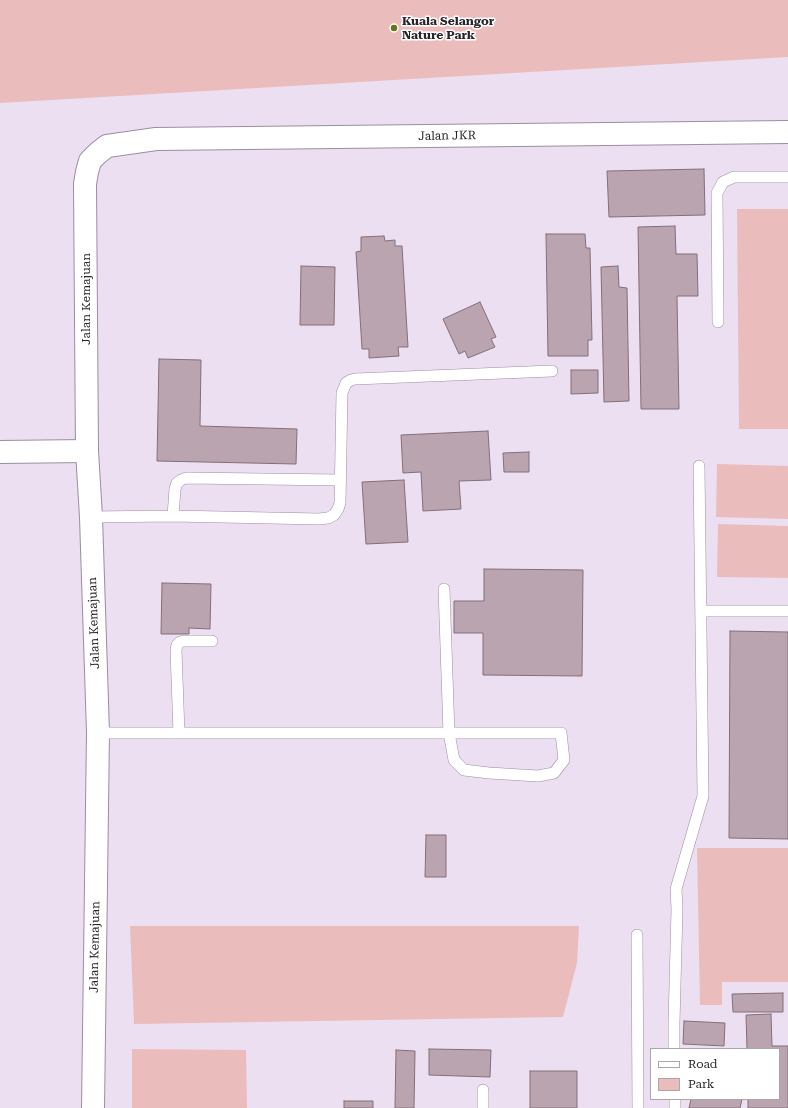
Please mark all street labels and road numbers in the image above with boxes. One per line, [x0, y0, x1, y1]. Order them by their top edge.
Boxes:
street label: Jalan JKR [418, 128, 476, 144]
street label: Jalan Kemajuan [79, 253, 93, 345]
street label: Jalan Kemajuan [85, 577, 103, 669]
street label: Jalan Kemajuan [87, 901, 103, 993]

